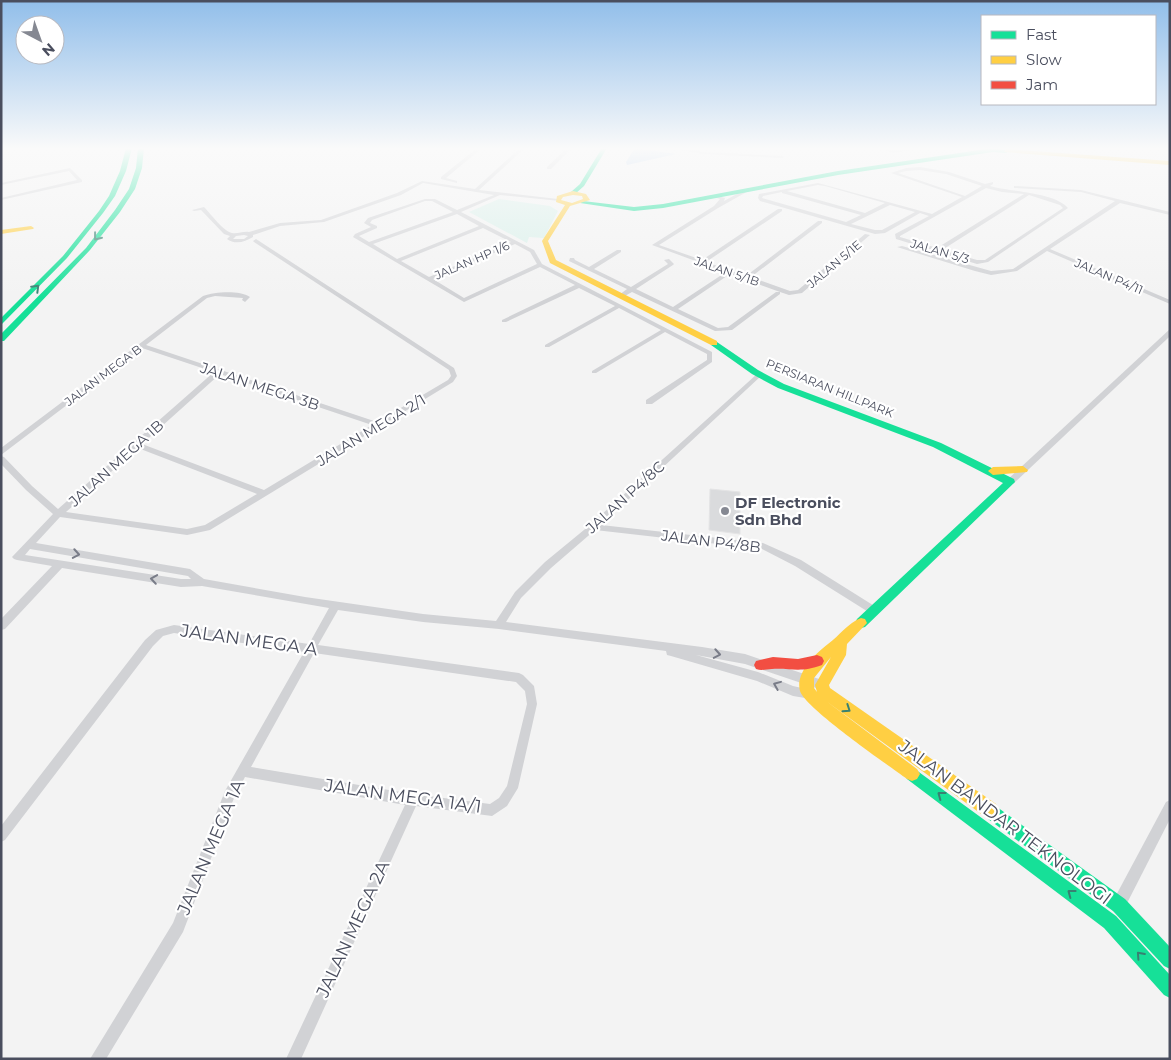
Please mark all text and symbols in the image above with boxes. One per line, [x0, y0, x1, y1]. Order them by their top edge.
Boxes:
north arrow [15, 15, 65, 65]
legend [981, 15, 1156, 105]
text: Fast [1026, 25, 1057, 44]
text: N [38, 39, 59, 60]
text: Slow [1026, 50, 1062, 69]
text: Jam [1025, 75, 1058, 94]
one-way arrow [95, 231, 103, 240]
street label: JALAN 5/3 [908, 235, 971, 267]
street label: JALAN HP 1/6 [431, 237, 512, 283]
street label: JALAN 5/1E [803, 237, 864, 292]
street label: JALAN 5/1B [692, 253, 761, 289]
street label: JALAN P4/11 [1072, 255, 1145, 297]
one-way arrow [30, 285, 39, 294]
street label: JALAN MEGA B [61, 341, 144, 409]
street label: PERSIARAN HILLPARK [764, 355, 896, 421]
street label: JALAN MEGA 3B [197, 357, 322, 414]
street label: JALAN MEGA 2/1 [312, 390, 429, 471]
street label: JALAN MEGA 1B [64, 415, 167, 511]
street label: JALAN P4/8C [581, 456, 669, 538]
place label: DF Electronic Sdn Bhd [735, 493, 841, 529]
marker: DF Electronic Sdn Bhd [719, 505, 731, 517]
street label: JALAN P4/8B [659, 525, 762, 557]
one-way arrow [72, 548, 80, 558]
one-way arrow [149, 574, 158, 584]
street label: JALAN MEGA A [178, 619, 319, 661]
one-way arrow [713, 649, 721, 659]
one-way arrow [773, 681, 782, 691]
one-way arrow [841, 703, 851, 712]
street label: JALAN BANDAR TEKNOLOGI [894, 734, 1116, 909]
street label: JALAN MEGA 1A/1 [322, 774, 483, 818]
street label: JALAN MEGA 1A [172, 776, 249, 919]
one-way arrow [938, 793, 947, 801]
street label: JALAN MEGA 2A [311, 857, 394, 1002]
one-way arrow [1067, 890, 1077, 899]
one-way arrow [1137, 952, 1146, 961]

